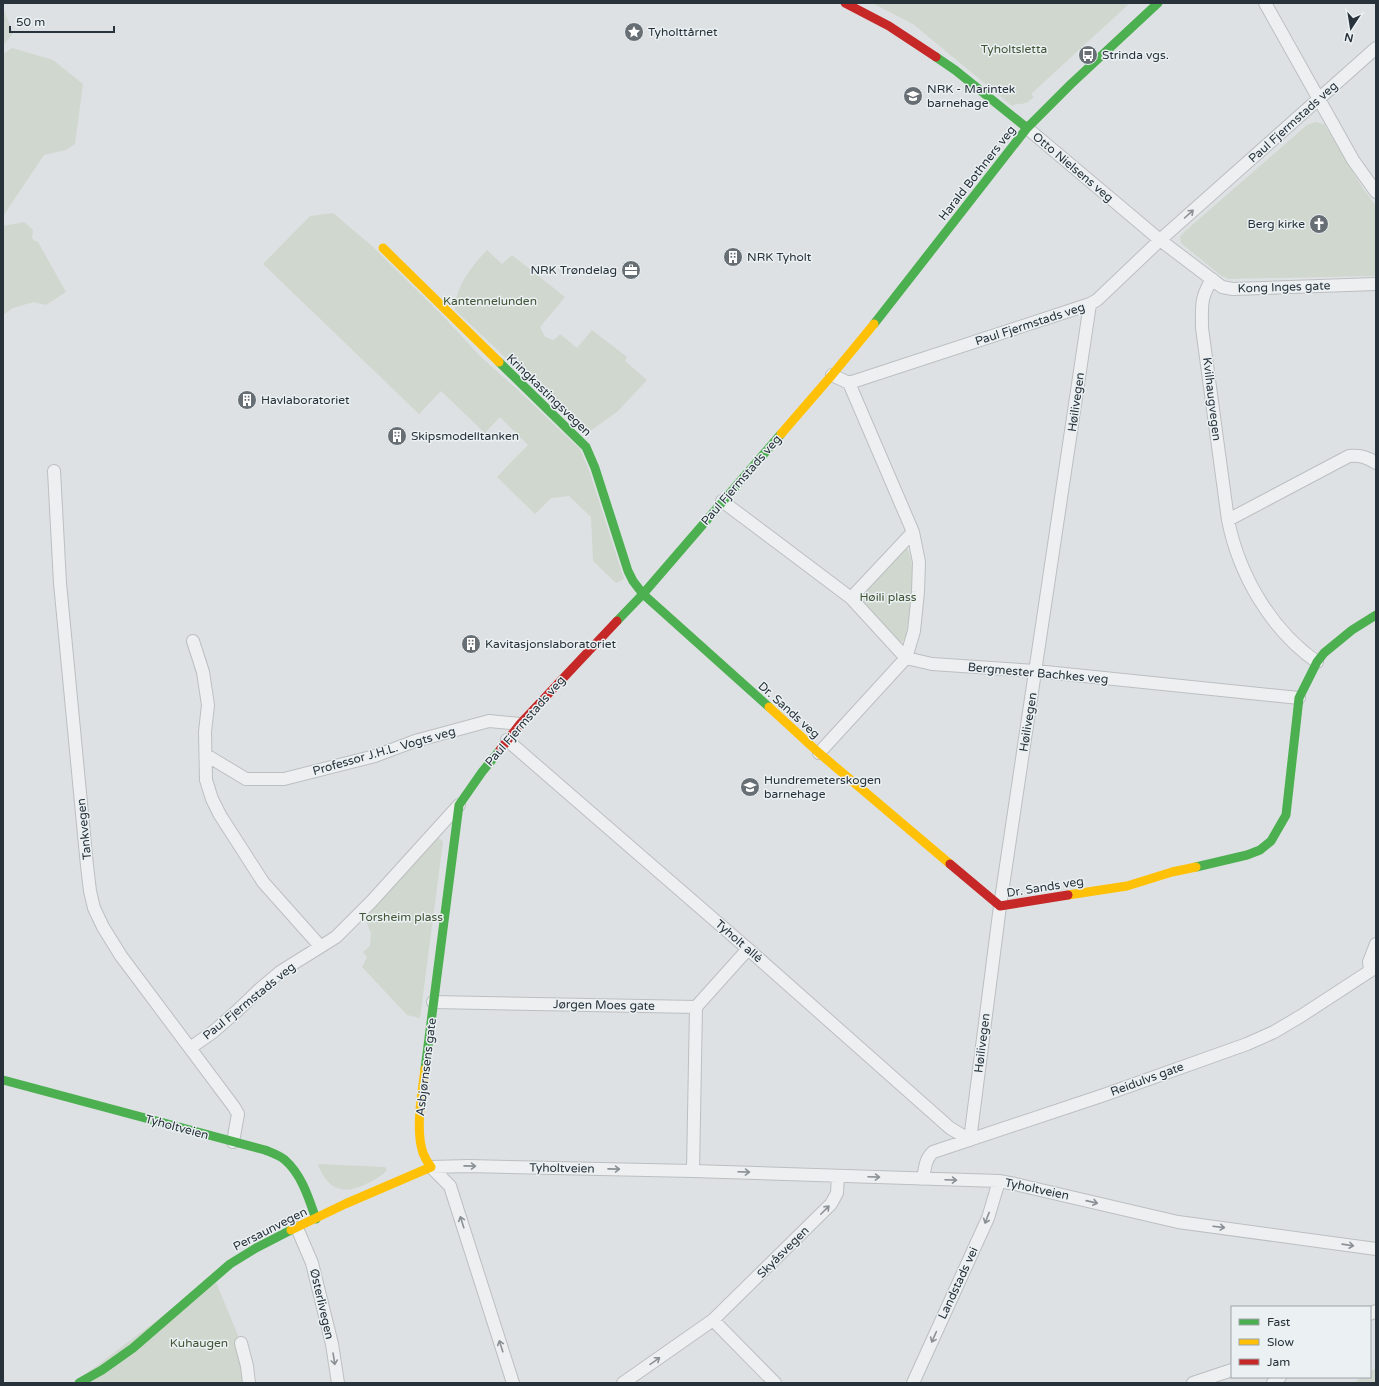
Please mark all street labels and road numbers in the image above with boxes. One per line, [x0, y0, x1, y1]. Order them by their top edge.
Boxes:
street label: Paul Fjermstads veg [1246, 78, 1340, 166]
street label: Harald Bothners veg [936, 123, 1018, 223]
street label: Otto Nielsens veg [1030, 129, 1116, 205]
street label: Kong Inges gate [1237, 278, 1331, 296]
street label: Paul Fjermstads veg [973, 300, 1087, 348]
street label: Kringkastingsvegen [504, 351, 594, 439]
street label: Kvilhaugvegen [1200, 356, 1224, 442]
street label: Høilivegen [1065, 371, 1087, 433]
street label: Paul Fjermstads veg [698, 432, 784, 528]
street label: Bergmester Bachkes veg [967, 660, 1109, 686]
street label: Paul Fjermstads veg [482, 673, 568, 769]
street label: Dr. Sands veg [755, 679, 823, 741]
street label: Høilivegen [1016, 691, 1040, 753]
street label: Professor J.H.L. Vogts veg [311, 724, 457, 778]
street label: Tankvegen [74, 798, 94, 860]
street label: Dr. Sands veg [1005, 874, 1085, 900]
street label: Tyholt allé [713, 917, 766, 965]
street label: Paul Fjermstads veg [200, 959, 298, 1043]
street label: Jørgen Moes gate [553, 997, 655, 1013]
street label: Høilivegen [971, 1012, 993, 1074]
street label: Asbjørnsens gate [413, 1017, 439, 1117]
street label: Reidulvs gate [1108, 1059, 1186, 1099]
street label: Tyholtveien [144, 1112, 210, 1142]
street label: Tyholtveien [529, 1160, 595, 1176]
street label: Tyholtveien [1004, 1175, 1070, 1203]
street label: Persaunvegen [231, 1204, 309, 1254]
street label: Skyåsvegen [754, 1223, 812, 1281]
street label: Landstads vei [935, 1245, 981, 1321]
street label: Østerlivegen [307, 1267, 337, 1341]

